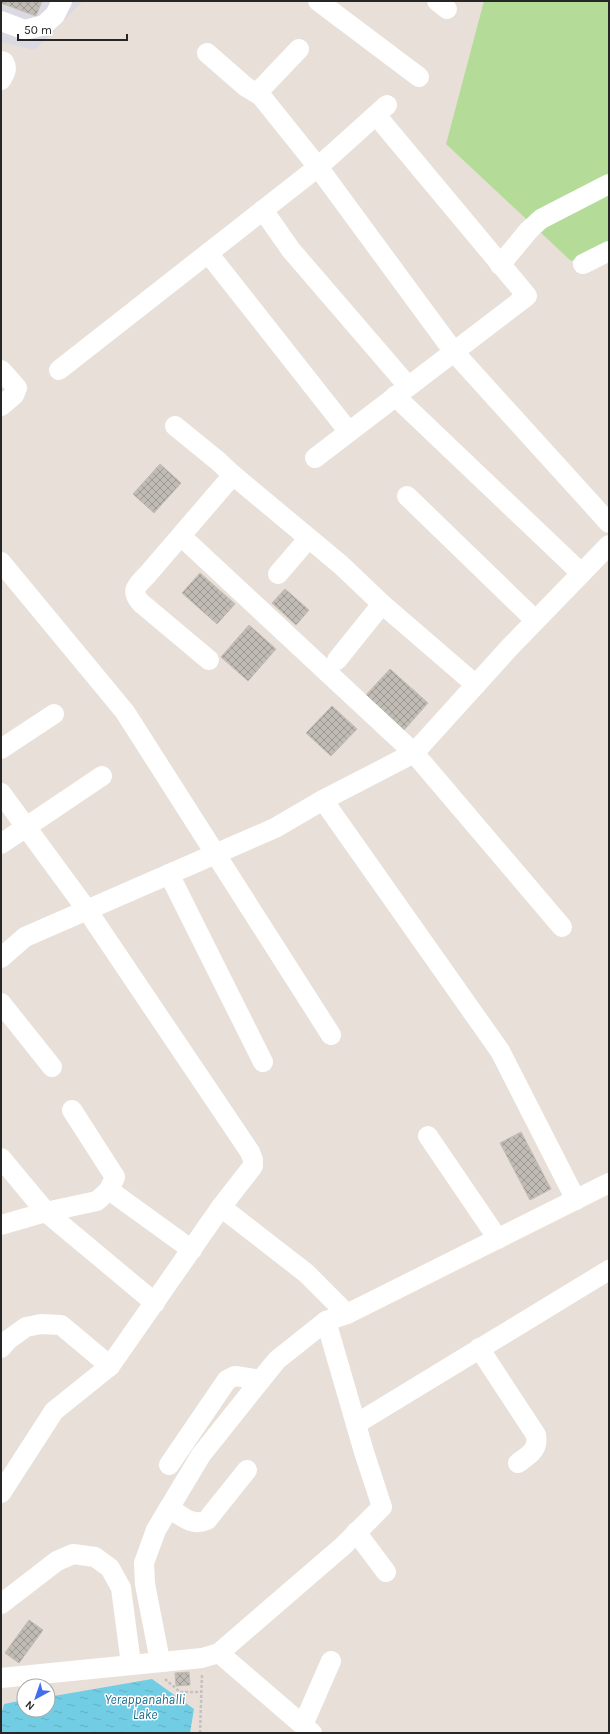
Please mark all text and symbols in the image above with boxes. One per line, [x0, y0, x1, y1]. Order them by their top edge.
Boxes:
scale bar [18, 16, 127, 42]
text: 50 m [24, 23, 52, 37]
north arrow [16, 1678, 56, 1718]
water label: Yerappanahalli Lake [105, 1692, 186, 1722]
text: N [23, 1698, 37, 1713]

